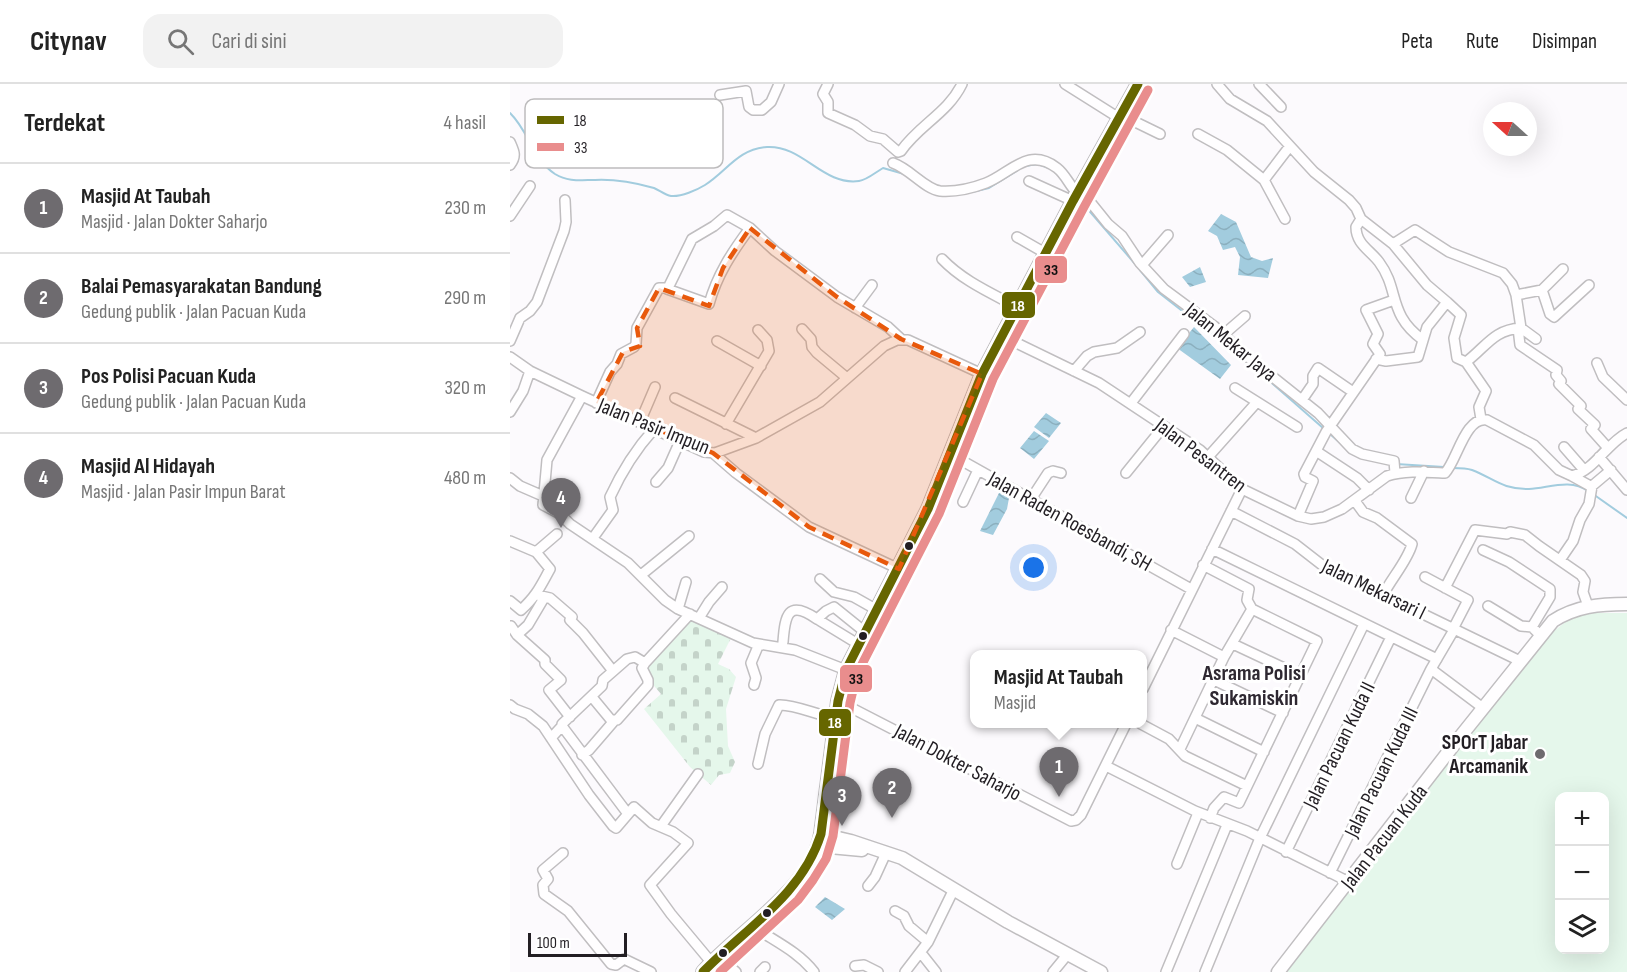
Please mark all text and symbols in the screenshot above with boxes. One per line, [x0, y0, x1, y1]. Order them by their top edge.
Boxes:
search box [143, 14, 563, 68]
text: Citynav [30, 25, 107, 58]
icon: search [164, 25, 197, 58]
text: Cari di sini [212, 28, 287, 55]
text: Peta [1401, 29, 1433, 54]
text: Rute [1466, 29, 1499, 54]
text: Disimpan [1532, 29, 1597, 54]
legend [525, 99, 723, 168]
north arrow [1483, 102, 1537, 156]
text: Terdekat [24, 108, 105, 139]
text: 4 hasil [444, 111, 486, 135]
text: 18 [574, 112, 587, 131]
text: 33 [574, 139, 587, 158]
text: Masjid At Taubah [81, 183, 210, 210]
text: 1 [40, 196, 47, 220]
text: 230 m [444, 196, 486, 220]
text: Masjid · Jalan Dokter Saharjo [81, 210, 268, 234]
line badge: 33 [1034, 255, 1068, 284]
text: 33 [1044, 261, 1058, 280]
text: Balai Pemasyarakatan Bandung [81, 273, 322, 300]
text: 2 [39, 286, 48, 310]
text: 290 m [444, 286, 486, 310]
line badge: 18 [1001, 291, 1036, 319]
text: 18 [1011, 297, 1025, 316]
street label: Jalan Mekar Jaya [1179, 297, 1282, 387]
text: Gedung publik · Jalan Pacuan Kuda [81, 300, 306, 324]
text: Pos Polisi Pacuan Kuda [81, 363, 256, 390]
text: 3 [39, 376, 48, 400]
text: 320 m [444, 376, 486, 400]
text: Gedung publik · Jalan Pacuan Kuda [81, 390, 306, 414]
street label: Jalan Pasir Impun [593, 392, 713, 460]
street label: Jalan Pesantren [1149, 412, 1251, 498]
text: Masjid Al Hidayah [81, 453, 215, 480]
text: 4 [39, 466, 48, 490]
text: 480 m [444, 466, 486, 490]
street label: Jalan Raden Roesbandi, SH [983, 466, 1156, 577]
pin: 4 [542, 478, 580, 528]
text: Masjid · Jalan Pasir Impun Barat [81, 480, 286, 504]
unlabelled marker [903, 540, 915, 552]
your location [1019, 553, 1048, 582]
street label: Jalan Mekarsari I [1317, 553, 1430, 625]
unlabelled marker [857, 630, 869, 642]
popup [970, 650, 1147, 728]
district label: Asrama Polisi Sukamiskin [1201, 660, 1306, 712]
line badge: 33 [839, 664, 873, 693]
text: Masjid At Taubah [994, 664, 1123, 691]
text: 33 [849, 670, 863, 689]
street label: Jalan Pacuan Kuda II [1298, 678, 1381, 813]
text: Masjid [994, 691, 1036, 715]
street label: Jalan Pacuan Kuda III [1339, 703, 1423, 841]
line badge: 18 [818, 708, 852, 737]
text: 18 [828, 714, 842, 733]
street label: Jalan Dokter Saharjo [889, 718, 1026, 806]
place label: SPOrT Jabar Arcamanik [1442, 730, 1529, 779]
marker: SPOrT Jabar Arcamanik [1533, 747, 1547, 761]
pin: 1 [1040, 748, 1078, 797]
pin: 2 [872, 768, 911, 818]
pin: 3 [822, 776, 862, 826]
street label: Jalan Pacuan Kuda [1335, 780, 1433, 894]
map controls [1555, 792, 1609, 954]
button: + [1555, 792, 1609, 846]
button: − [1555, 846, 1609, 900]
button: layers [1555, 900, 1609, 954]
unlabelled marker [761, 907, 773, 919]
scale bar [528, 930, 627, 958]
text: 100 m [537, 934, 570, 953]
unlabelled marker [717, 947, 729, 959]

